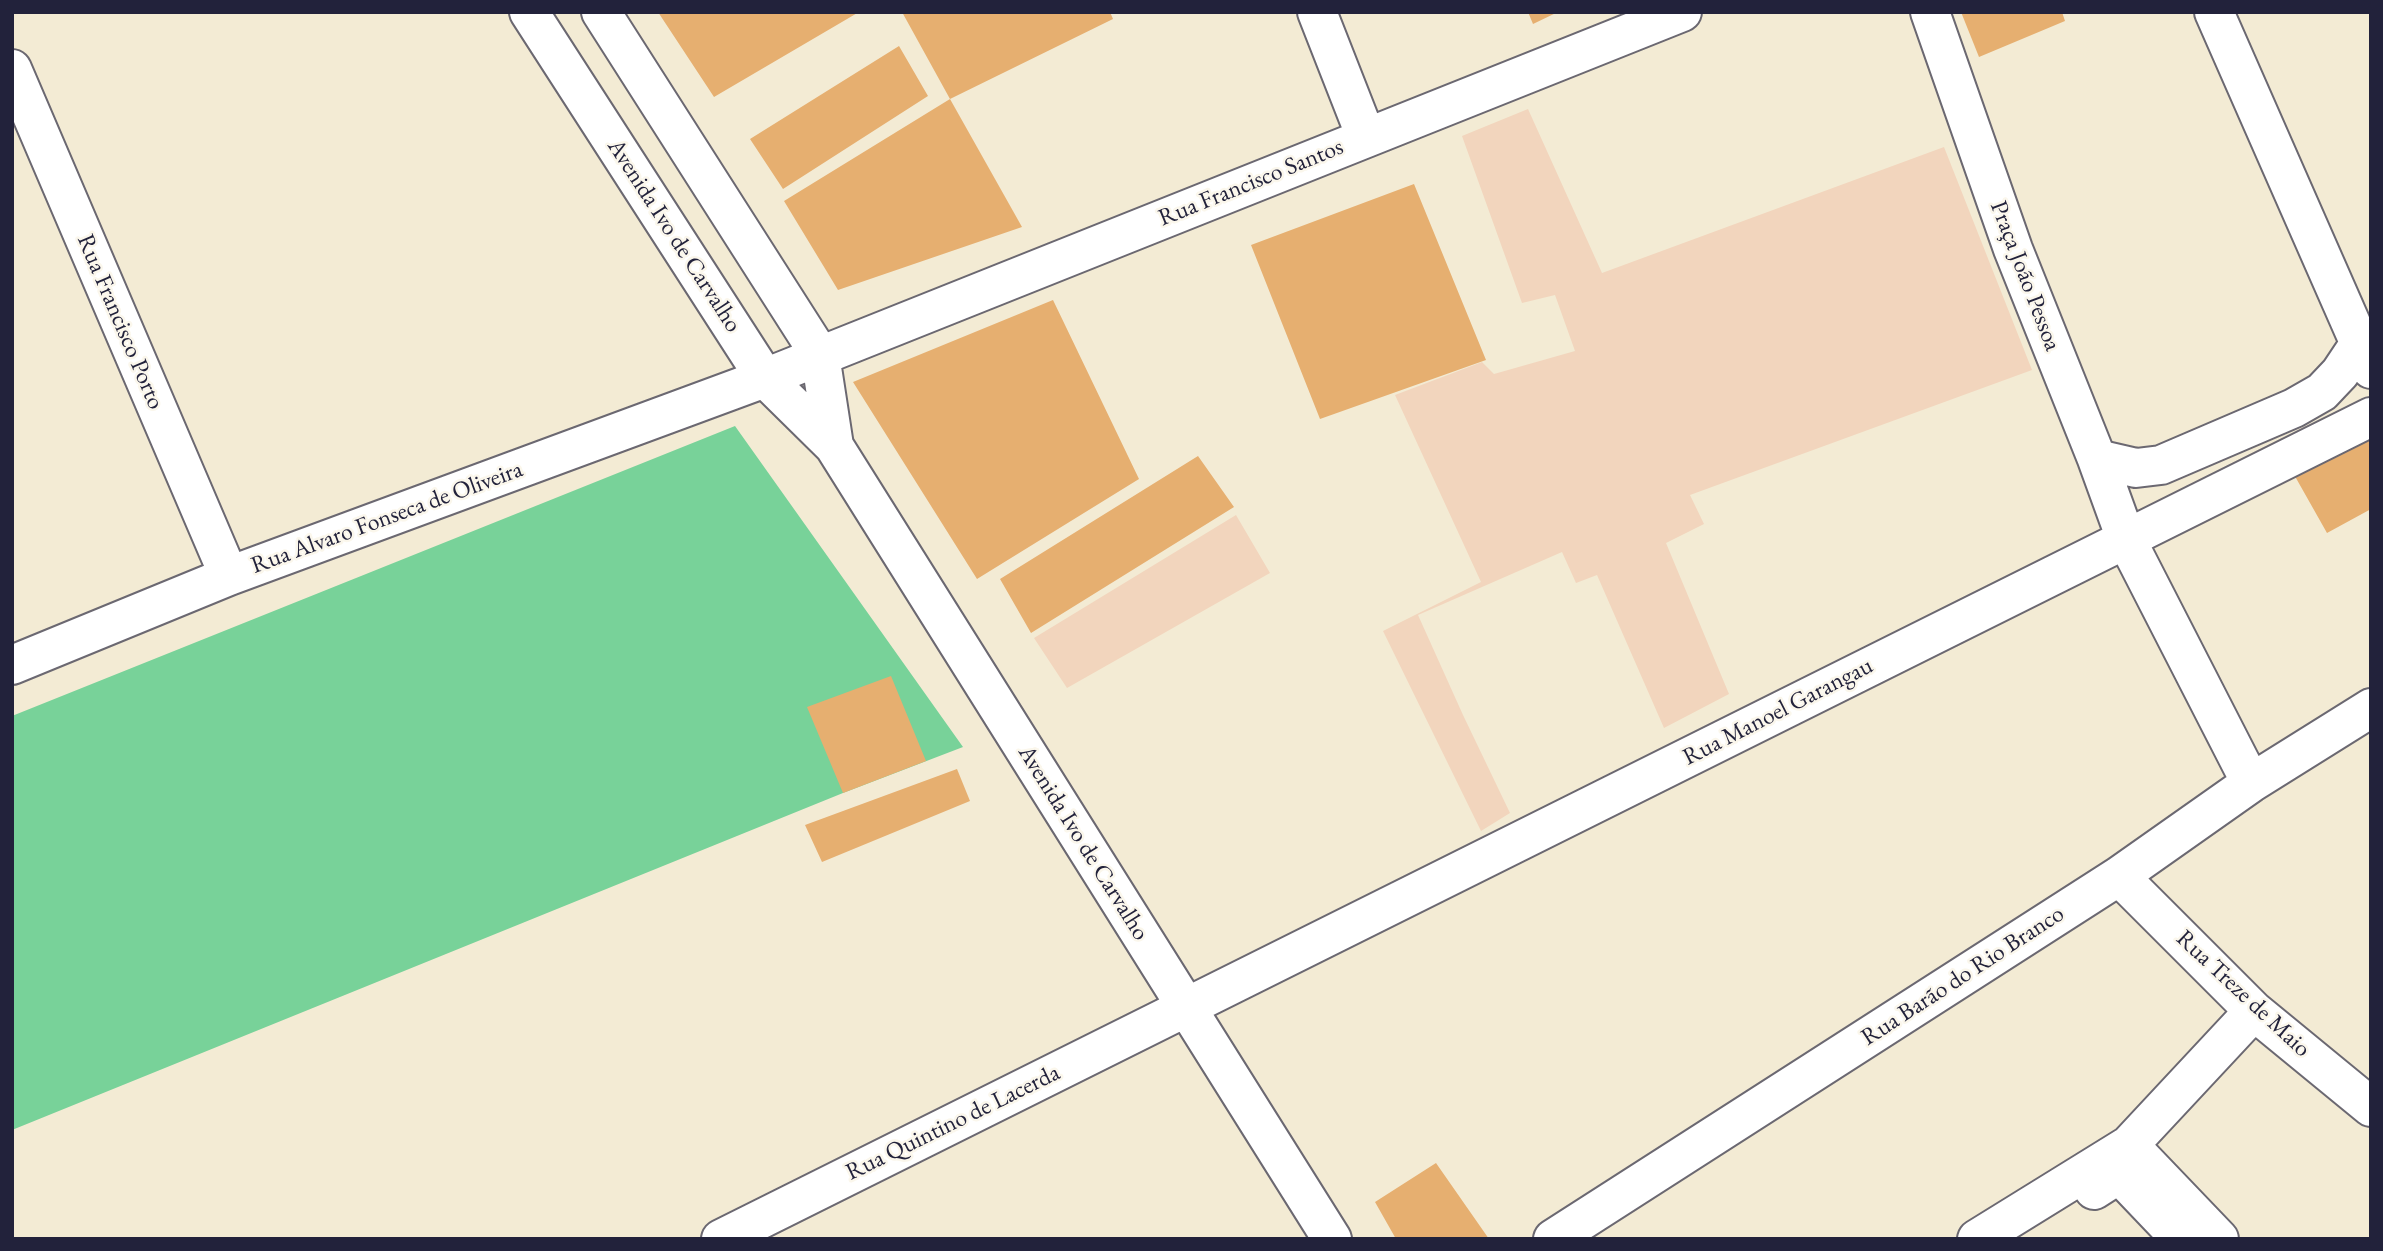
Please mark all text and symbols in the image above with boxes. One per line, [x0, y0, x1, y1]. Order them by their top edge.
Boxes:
street label: Rua Francisco Santos [1154, 133, 1348, 233]
street label: Avenida Ivo de Carvalho [601, 134, 747, 338]
street label: Praça João Pessoa [1983, 197, 2067, 355]
street label: Rua Francisco Porto [70, 230, 170, 414]
street label: Rua Alvaro Fonseca de Oliveira [247, 455, 527, 581]
street label: Rua Manoel Garangau [1678, 652, 1878, 772]
street label: Avenida Ivo de Carvalho [1011, 740, 1155, 946]
street label: Rua Barão do Rio Branco [1856, 900, 2070, 1052]
street label: Rua Treze de Maio [2170, 924, 2316, 1064]
street label: Rua Quintino de Lacerda [841, 1059, 1065, 1187]

